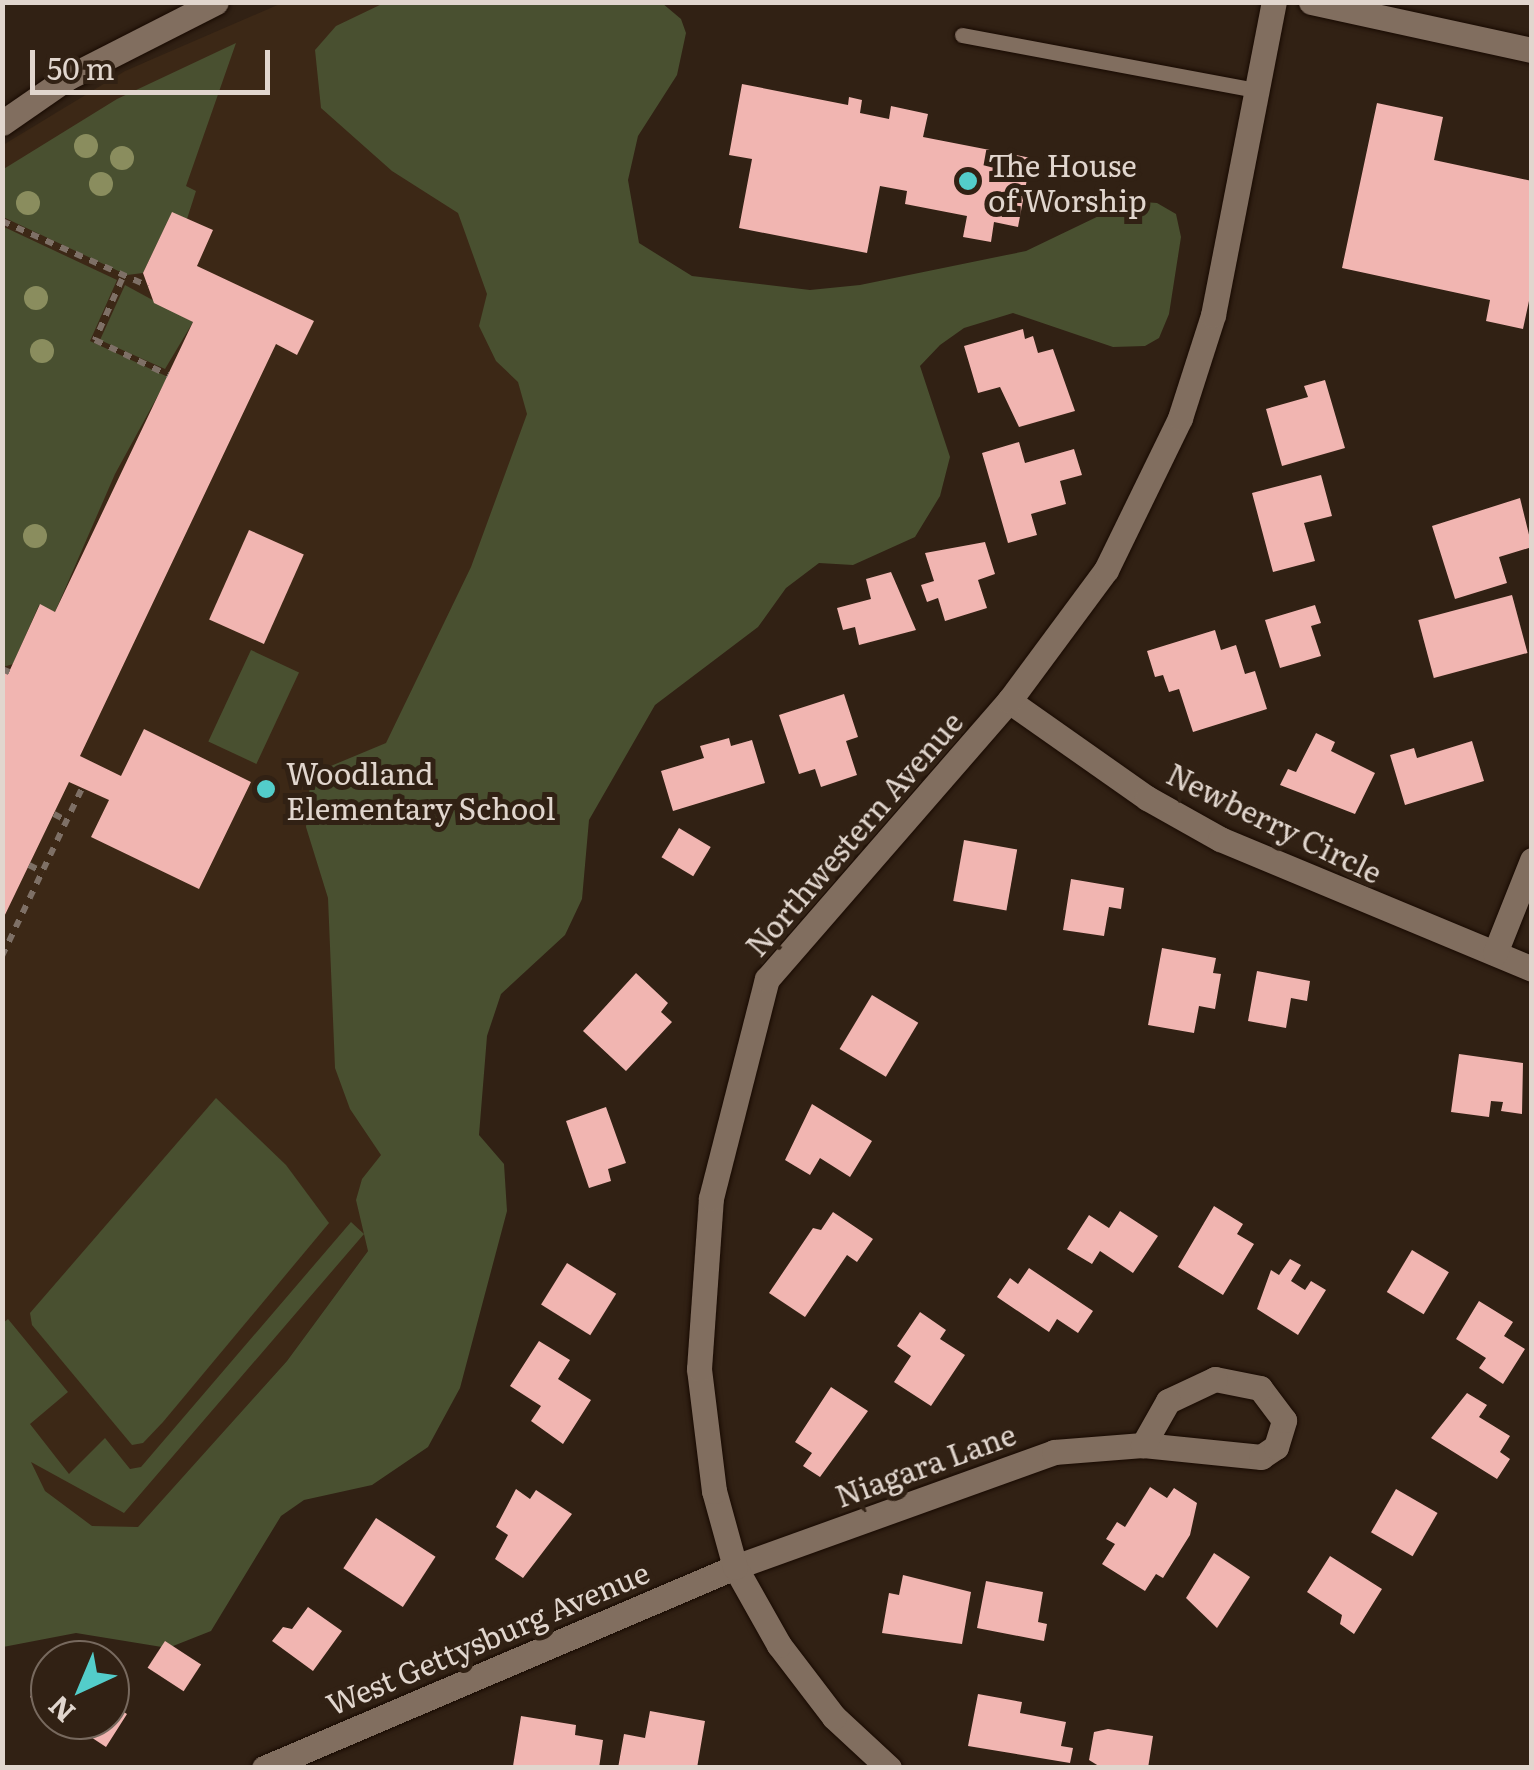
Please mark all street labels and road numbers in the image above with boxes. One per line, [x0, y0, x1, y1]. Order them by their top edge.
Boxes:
street label: Northwestern Avenue [737, 703, 969, 963]
street label: Newberry Circle [1162, 754, 1388, 890]
street label: Niagara Lane [830, 1415, 1020, 1513]
street label: West Gettysburg Avenue [320, 1553, 654, 1721]

